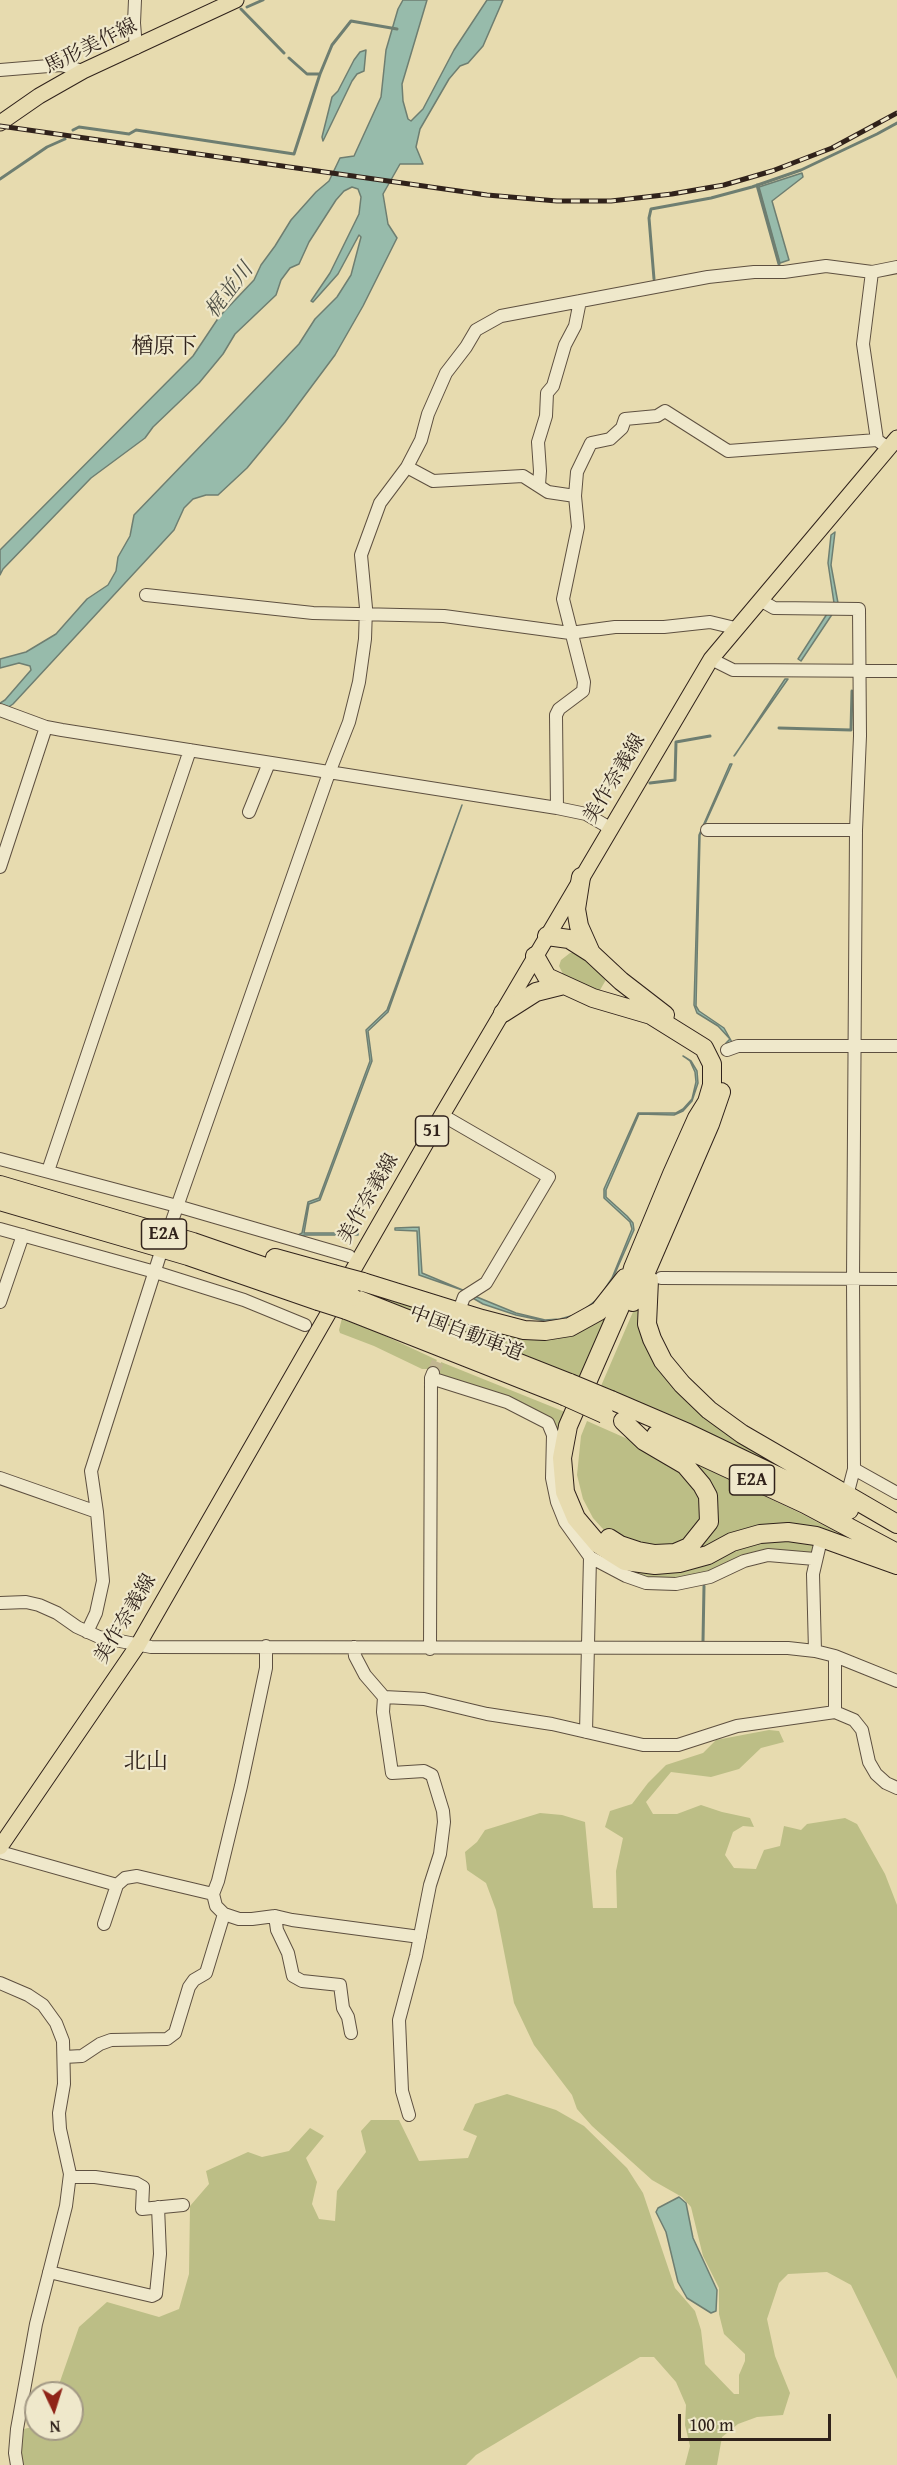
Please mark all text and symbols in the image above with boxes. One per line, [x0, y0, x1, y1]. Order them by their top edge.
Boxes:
street label: 馬形美作線 [41, 14, 141, 80]
water label: 梶並川 [201, 258, 259, 324]
district label: 楢原下 [131, 334, 197, 360]
street label: 美作奈義線 [579, 730, 651, 828]
road number: 51 [416, 1116, 448, 1146]
street label: 美作奈義線 [334, 1150, 404, 1248]
road number: E2A [142, 1219, 186, 1249]
street label: 中国自動車道 [406, 1301, 526, 1367]
road number: E2A [730, 1465, 774, 1495]
street label: 美作奈義線 [90, 1570, 162, 1668]
district label: 北山 [124, 1749, 168, 1775]
north arrow [24, 2381, 84, 2441]
scale bar [681, 2402, 834, 2440]
text: 100 m [689, 2411, 734, 2438]
text: N [49, 2415, 61, 2439]

